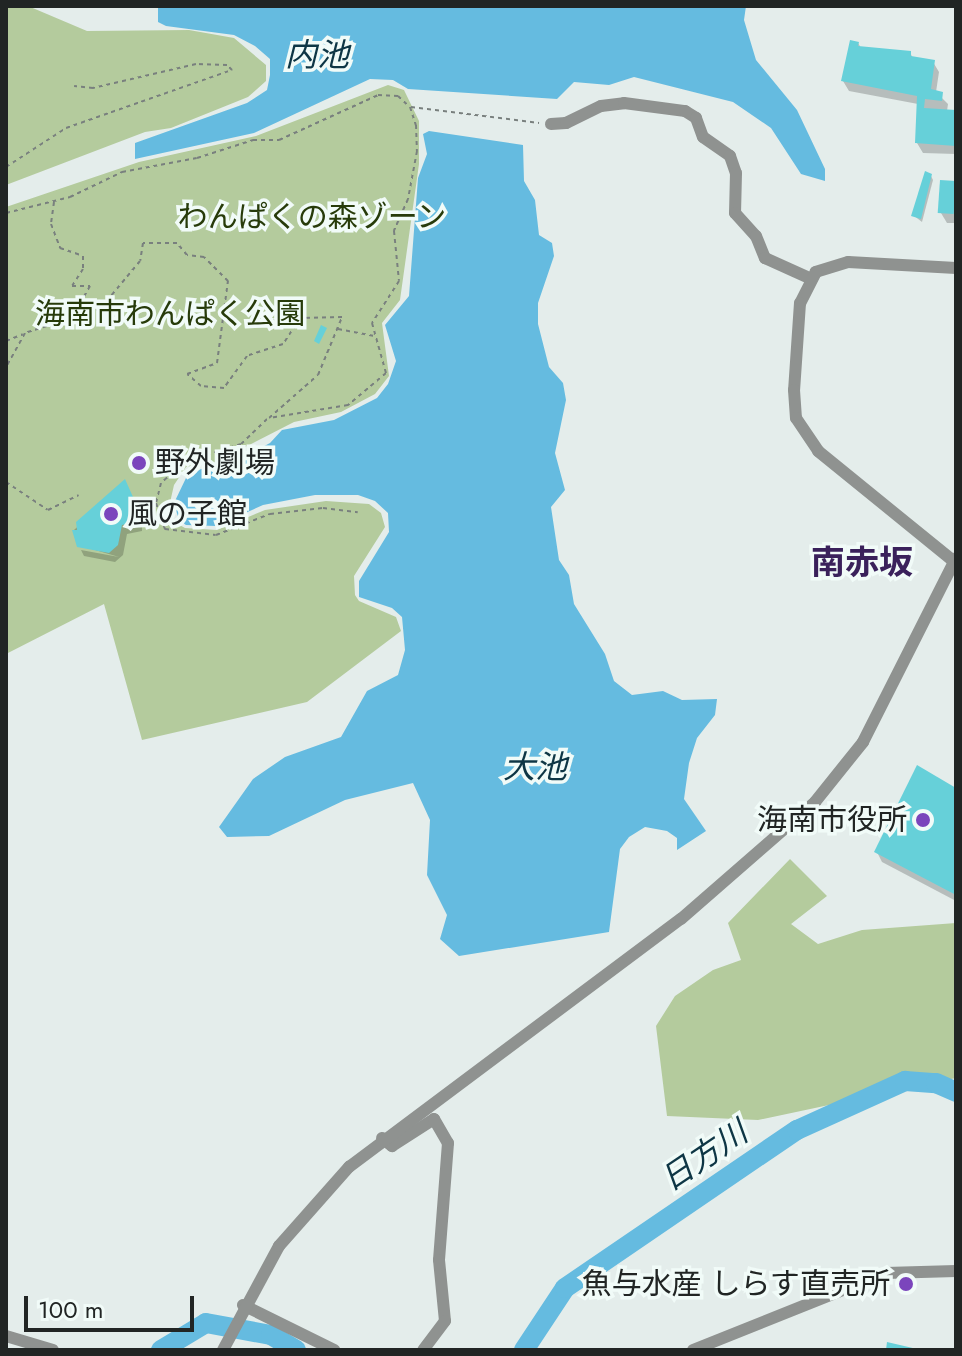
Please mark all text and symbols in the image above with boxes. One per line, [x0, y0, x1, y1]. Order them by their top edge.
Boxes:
water label: 内池 [285, 36, 349, 74]
park label: わんぱくの森ゾーン [177, 199, 447, 235]
park label: 海南市わんぱく公園 [35, 296, 305, 332]
place label: 野外劇場 [155, 445, 275, 481]
marker: 野外劇場 [130, 454, 148, 472]
place label: 風の子館 [127, 496, 247, 532]
marker: 風の子館 [102, 505, 120, 523]
district label: 南赤坂 [811, 543, 913, 583]
water label: 大池 [503, 748, 567, 786]
place label: 海南市役所 [757, 802, 907, 838]
marker: 海南市役所 [914, 811, 932, 829]
water label: 日方川 [653, 1113, 755, 1199]
place label: 魚与水産 しらす直売所 [581, 1266, 890, 1302]
marker: 魚与水産 しらす直売所 [897, 1275, 915, 1293]
scale bar [28, 1280, 198, 1330]
text: 100 m [38, 1292, 104, 1327]

